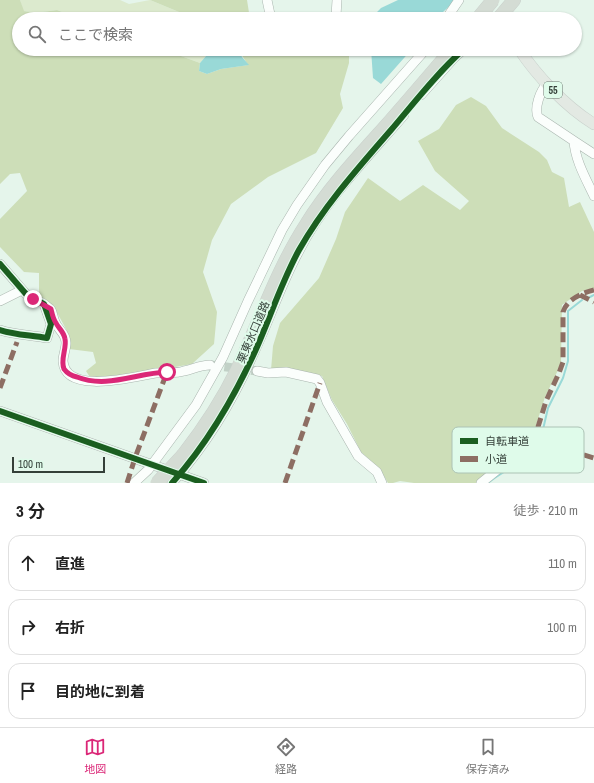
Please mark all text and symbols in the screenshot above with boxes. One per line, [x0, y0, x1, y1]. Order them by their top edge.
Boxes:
search box [12, 12, 582, 56]
icon: search [26, 23, 48, 45]
text: ここで検索 [58, 24, 133, 45]
road number: 55 [544, 82, 562, 98]
route end [24, 290, 42, 308]
street label: 栗東水口道路 [234, 299, 272, 365]
route start [158, 363, 176, 381]
legend [452, 427, 584, 473]
text: 自転車道 [485, 434, 529, 448]
text: 小道 [485, 452, 507, 466]
scale bar [12, 455, 105, 474]
text: 100 m [18, 457, 43, 471]
text: 3 分 [16, 499, 45, 522]
text: 徒歩 · 210 m [513, 502, 578, 519]
icon: ahead [17, 552, 39, 574]
text: 直進 [55, 553, 85, 574]
text: 110 m [548, 555, 577, 572]
icon: right [17, 616, 39, 638]
text: 右折 [55, 617, 85, 638]
text: 100 m [547, 619, 577, 636]
icon: arrive [17, 680, 39, 702]
text: 目的地に到着 [55, 681, 145, 702]
tab: 地図 [84, 736, 106, 776]
tab: 経路 [275, 736, 297, 776]
tab: 保存済み [466, 736, 510, 776]

